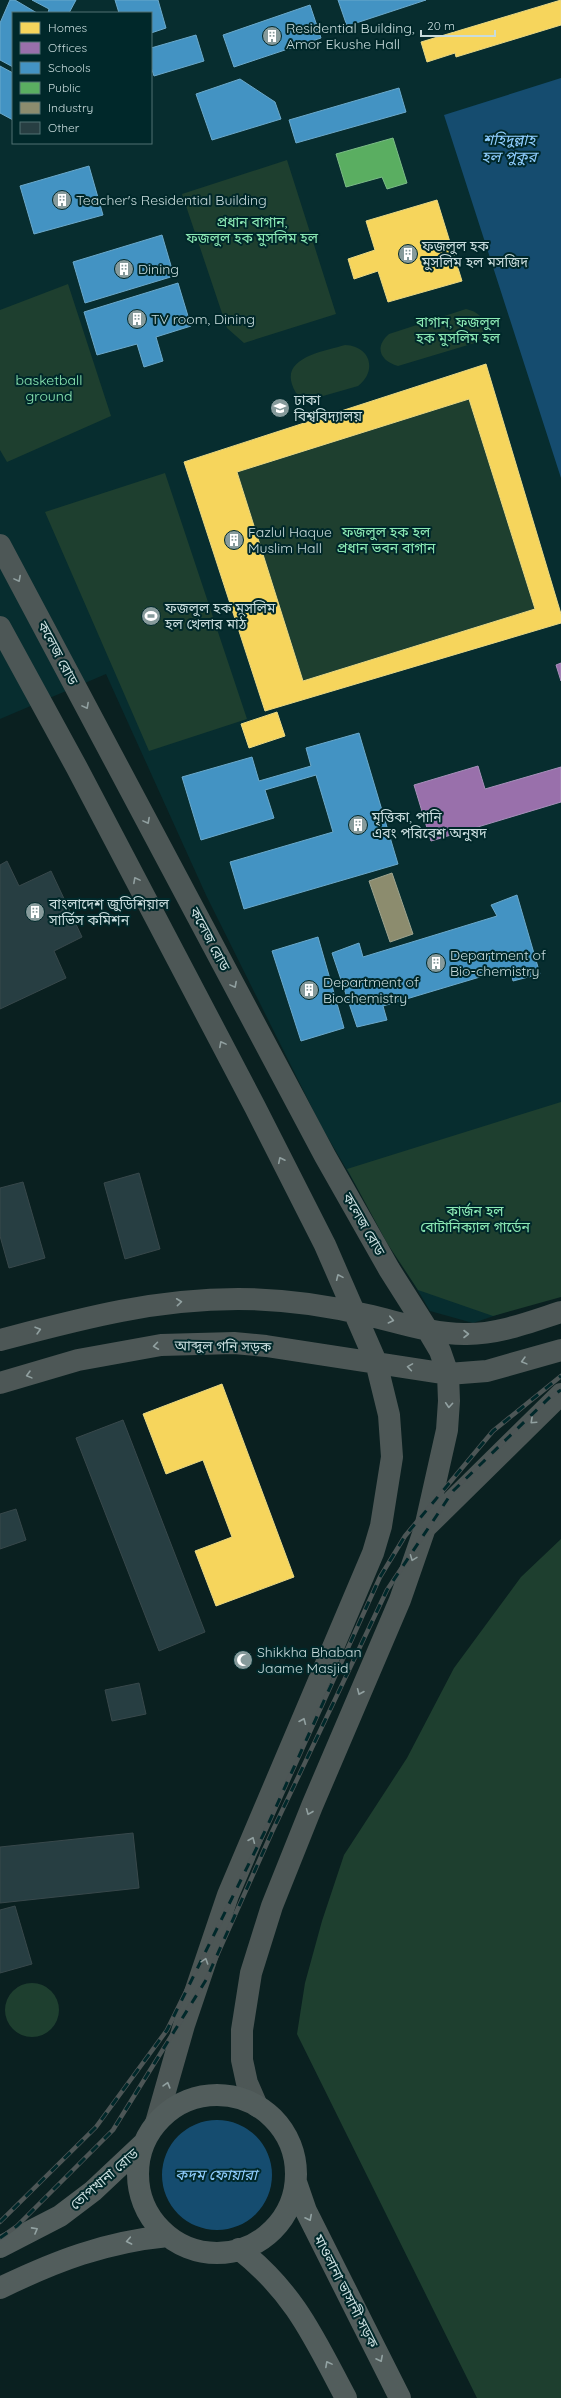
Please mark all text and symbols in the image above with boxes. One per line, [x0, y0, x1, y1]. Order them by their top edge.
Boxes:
legend [12, 12, 152, 144]
scale bar [421, 12, 495, 38]
text: 20 m [427, 18, 455, 33]
place label: Residential Building, Amor Ekushe Hall [286, 19, 415, 53]
text: Homes [48, 20, 88, 35]
building icon: Residential Building, Amor Ekushe Hall [261, 25, 283, 47]
text: Offices [48, 40, 87, 55]
text: Schools [48, 60, 91, 75]
text: Public [48, 80, 81, 95]
text: Industry [48, 100, 93, 115]
text: Other [48, 120, 80, 135]
water label: শহিদুল্লাহ হল পুকুর [482, 130, 539, 166]
building icon: Teacher's Residential Building [51, 189, 73, 211]
place label: Teacher's Residential Building [76, 191, 267, 209]
park label: প্রধান বাগান, ফজলুল হক মুসলিম হল [185, 213, 319, 247]
place label: ফজলুল হক মুসলিম হল মসজিদ [421, 237, 528, 271]
building icon: ফজলুল হক মুসলিম হল মসজিদ [397, 243, 419, 265]
building icon: Dining [113, 258, 135, 280]
place label: Dining [138, 260, 179, 278]
building icon: TV room, Dining [126, 308, 148, 330]
place label: TV room, Dining [151, 310, 255, 328]
park label: বাগান, ফজলুল হক মুসলিম হল [415, 313, 501, 347]
park label: basketball ground [16, 371, 82, 405]
place label: ঢাকা বিশ্ববিদ্যালয় [293, 391, 362, 425]
school or university icon: ঢাকা বিশ্ববিদ্যালয় [269, 397, 291, 419]
place label: Fazlul Haque Muslim Hall [248, 523, 332, 557]
park label: ফজলুল হক হল প্রধান ভবন বাগান [337, 523, 436, 557]
building icon: Fazlul Haque Muslim Hall [223, 529, 245, 551]
one-way arrow [14, 575, 21, 582]
place label: ফজলুল হক মুসলিম হল খেলার মাঠ [164, 599, 276, 633]
sports icon: ফজলুল হক মুসলিম হল খেলার মাঠ [140, 605, 162, 627]
street label: কলেজ রোড [33, 617, 83, 689]
one-way arrow [81, 702, 89, 709]
place label: মৃত্তিকা, পানি এবং পরিবেশ অনুষদ [371, 808, 487, 842]
building icon: মৃত্তিকা, পানি এবং পরিবেশ অনুষদ [347, 814, 369, 836]
one-way arrow [142, 817, 150, 824]
one-way arrow [133, 877, 141, 884]
place label: বাংলাদেশ জুডিশিয়াল সার্ভিস কমিশন [48, 895, 170, 929]
building icon: বাংলাদেশ জুডিশিয়াল সার্ভিস কমিশন [24, 901, 46, 923]
street label: কলেজ রোড [185, 903, 235, 975]
place label: Department of Bio-chemistry [450, 946, 546, 980]
building icon: Department of Bio-chemistry [425, 952, 447, 974]
place label: Department of Biochemistry [323, 973, 419, 1007]
building icon: Department of Biochemistry [298, 979, 320, 1001]
one-way arrow [230, 981, 237, 988]
one-way arrow [220, 1041, 227, 1049]
one-way arrow [279, 1157, 286, 1165]
street label: কলেজ রোড [338, 1189, 390, 1260]
park label: কার্জন হল বোটানিক্যাল গার্ডেন [420, 1202, 530, 1236]
one-way arrow [336, 1273, 344, 1281]
one-way arrow [176, 1298, 182, 1307]
one-way arrow [388, 1316, 394, 1324]
one-way arrow [34, 1326, 41, 1335]
one-way arrow [463, 1330, 469, 1338]
street label: আব্দুল গনি সড়ক [173, 1336, 272, 1356]
one-way arrow [153, 1341, 159, 1350]
one-way arrow [520, 1357, 527, 1365]
one-way arrow [407, 1364, 413, 1372]
one-way arrow [26, 1370, 32, 1378]
one-way arrow [444, 1402, 453, 1408]
one-way arrow [530, 1416, 538, 1424]
one-way arrow [409, 1555, 417, 1562]
place label: Shikkha Bhaban Jaame Masjid [257, 1643, 361, 1677]
mosque icon: Shikkha Bhaban Jaame Masjid [232, 1649, 254, 1671]
one-way arrow [357, 1688, 365, 1695]
one-way arrow [299, 1717, 307, 1724]
one-way arrow [306, 1808, 314, 1815]
one-way arrow [247, 1836, 255, 1843]
one-way arrow [200, 1958, 209, 1965]
one-way arrow [162, 2082, 171, 2089]
street label: তোপখানা রোড [66, 2144, 143, 2214]
water label: কদম ফোয়ারা [175, 2165, 260, 2184]
one-way arrow [304, 2214, 312, 2222]
one-way arrow [31, 2228, 38, 2235]
street label: মাওলানা ভাসানী সড়ক [309, 2231, 383, 2351]
one-way arrow [126, 2236, 132, 2244]
one-way arrow [376, 2355, 383, 2363]
one-way arrow [325, 2360, 333, 2368]

